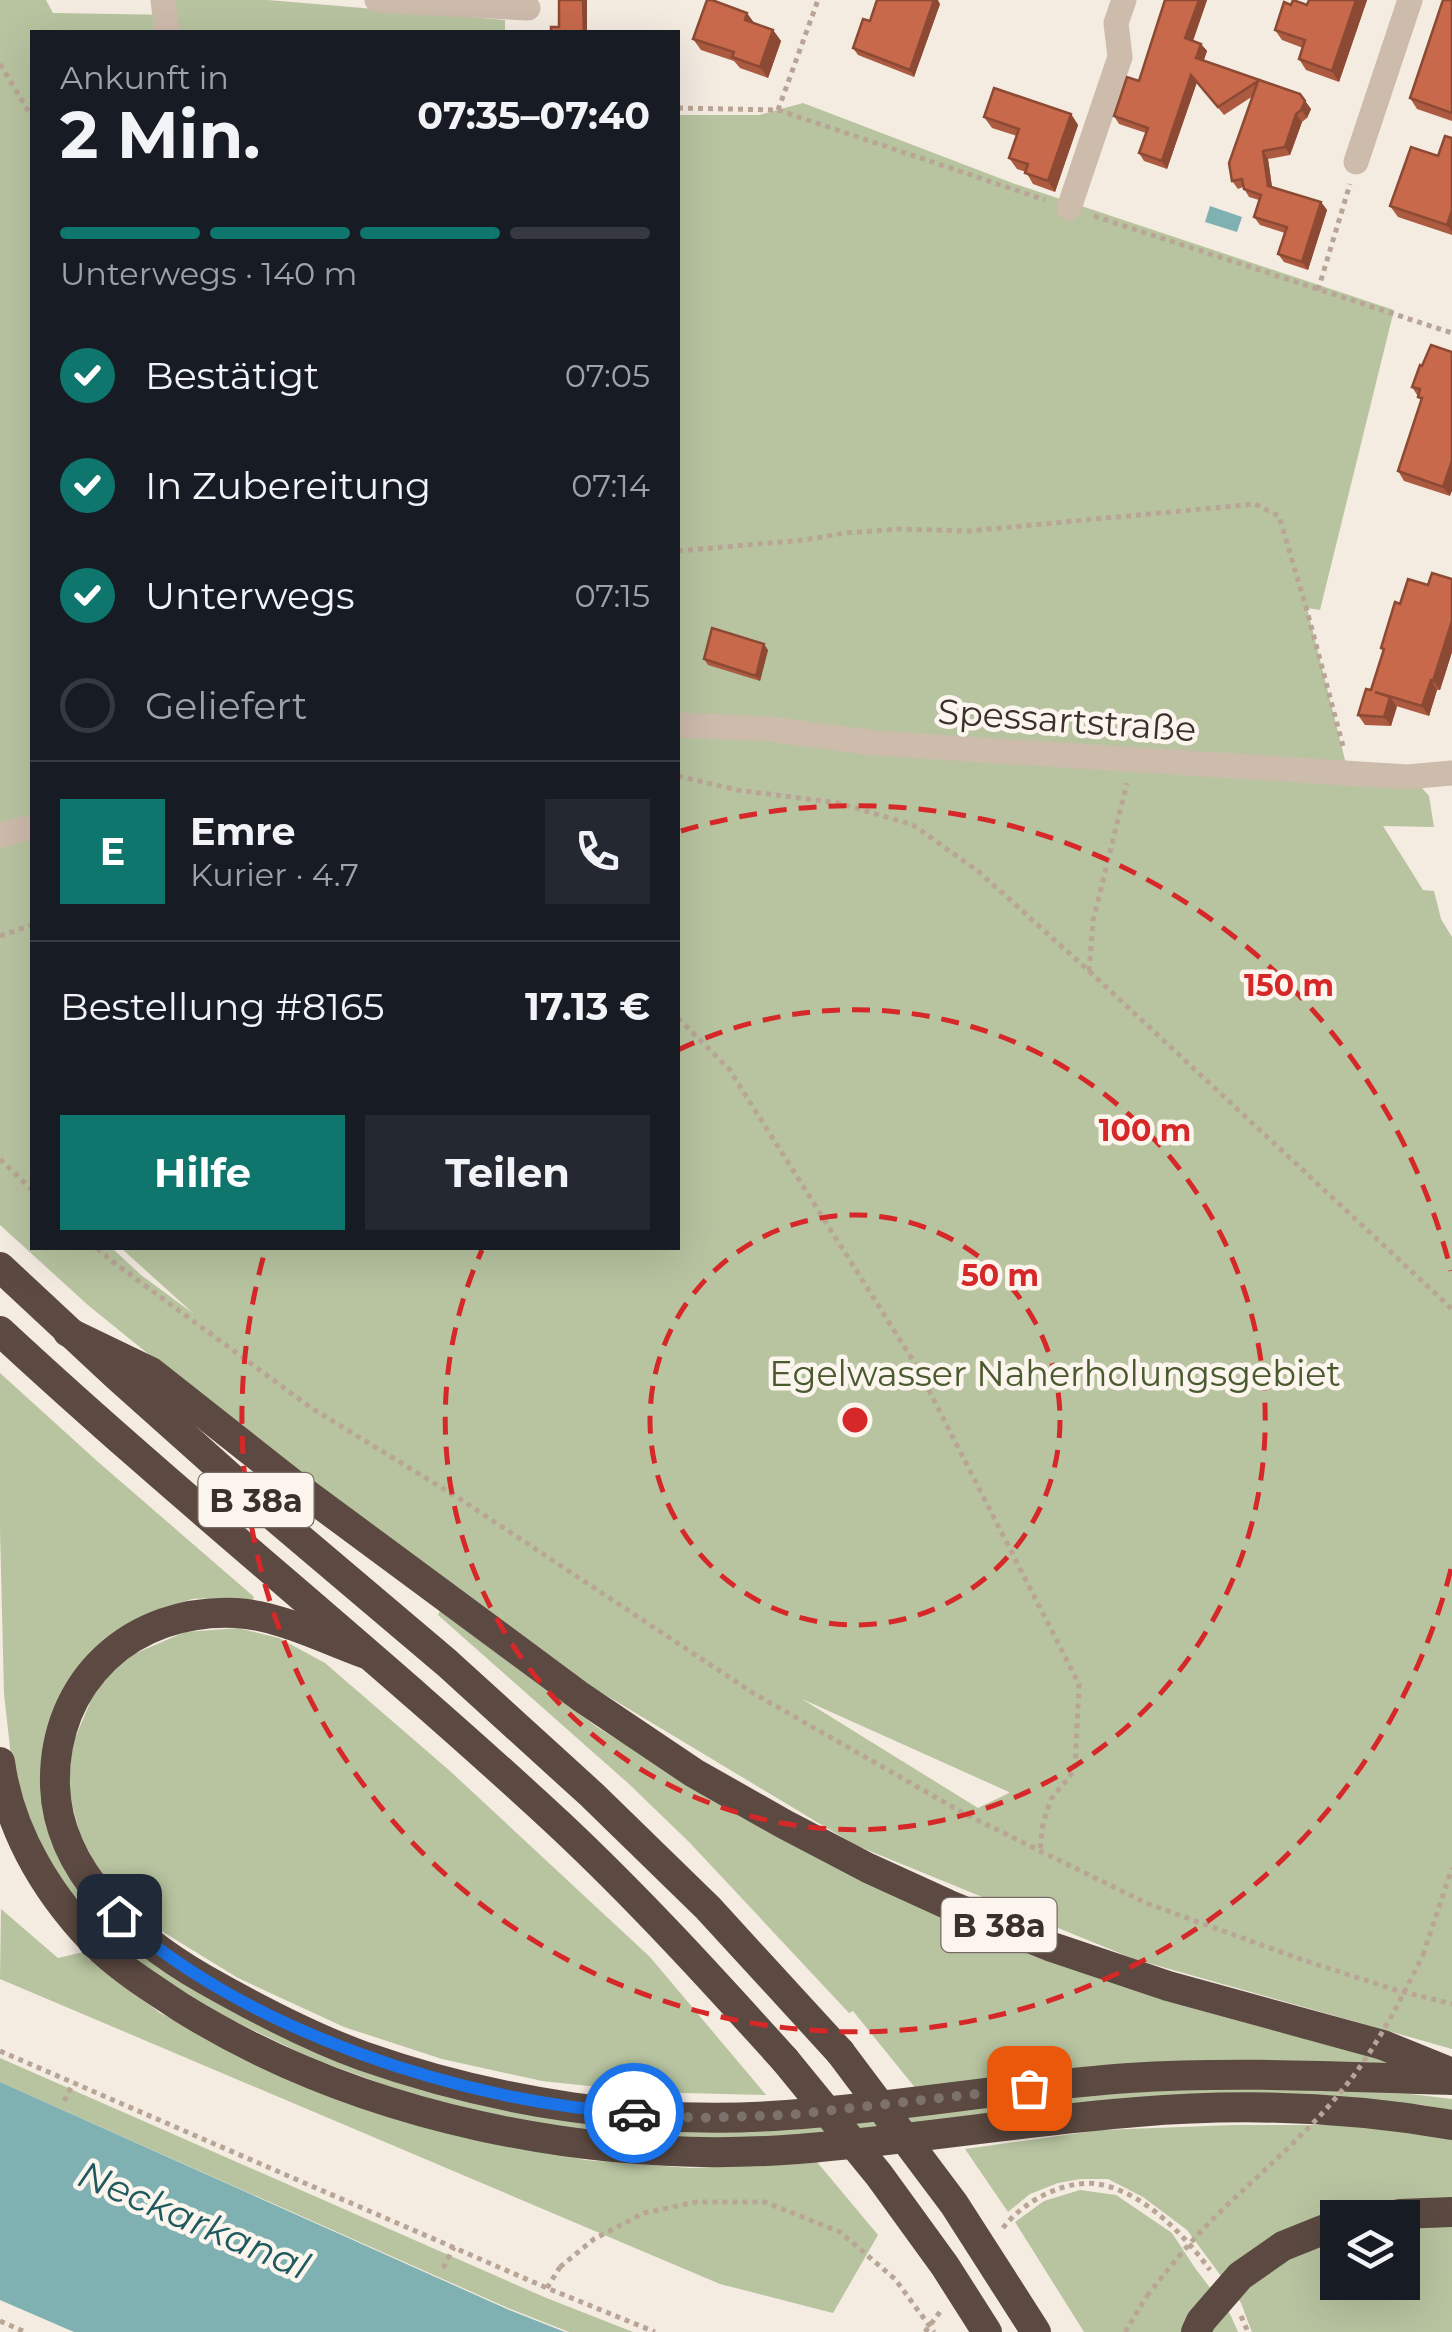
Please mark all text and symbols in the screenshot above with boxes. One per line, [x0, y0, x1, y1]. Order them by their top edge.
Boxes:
text: Ankunft in [60, 58, 229, 97]
text: 07:35–07:40 [417, 92, 650, 139]
text: 2 Min. [60, 95, 260, 174]
text: Unterwegs · 140 m [60, 254, 358, 293]
icon: check [60, 348, 115, 403]
text: Bestätigt [145, 352, 319, 399]
text: 07:05 [565, 356, 650, 395]
icon: check [60, 458, 115, 513]
text: In Zubereitung [145, 462, 431, 509]
text: 07:14 [571, 466, 650, 505]
icon: check [60, 568, 115, 623]
text: Unterwegs [145, 572, 355, 619]
text: 07:15 [574, 576, 650, 615]
text: Geliefert [145, 682, 307, 729]
street label: Spessartstraße [936, 690, 1198, 750]
button: phone [545, 799, 650, 904]
text: Emre [190, 808, 295, 855]
text: E [100, 828, 125, 875]
text: Kurier · 4.7 [190, 855, 359, 894]
text: 150 m [1244, 967, 1334, 1004]
text: Bestellung #8165 [60, 983, 385, 1030]
text: 17.13 € [525, 983, 650, 1030]
text: 100 m [1099, 1112, 1191, 1149]
button: Hilfe [60, 1115, 345, 1230]
button: Teilen [365, 1115, 650, 1230]
text: 50 m [961, 1257, 1039, 1294]
park label: Egelwasser Naherholungsgebiet [769, 1352, 1341, 1395]
centre of rings [837, 1402, 873, 1438]
road number: B 38a [198, 1473, 314, 1527]
pin [77, 1874, 162, 1959]
icon: home [92, 1889, 147, 1944]
road number: B 38a [942, 1898, 1056, 1952]
pin [987, 2046, 1072, 2131]
icon: bag [1002, 2061, 1057, 2116]
courier [584, 2063, 684, 2163]
icon: car [607, 2086, 662, 2141]
water label: Neckarkanal [71, 2150, 317, 2290]
map controls [1320, 2200, 1420, 2300]
button: layers [1320, 2200, 1420, 2300]

